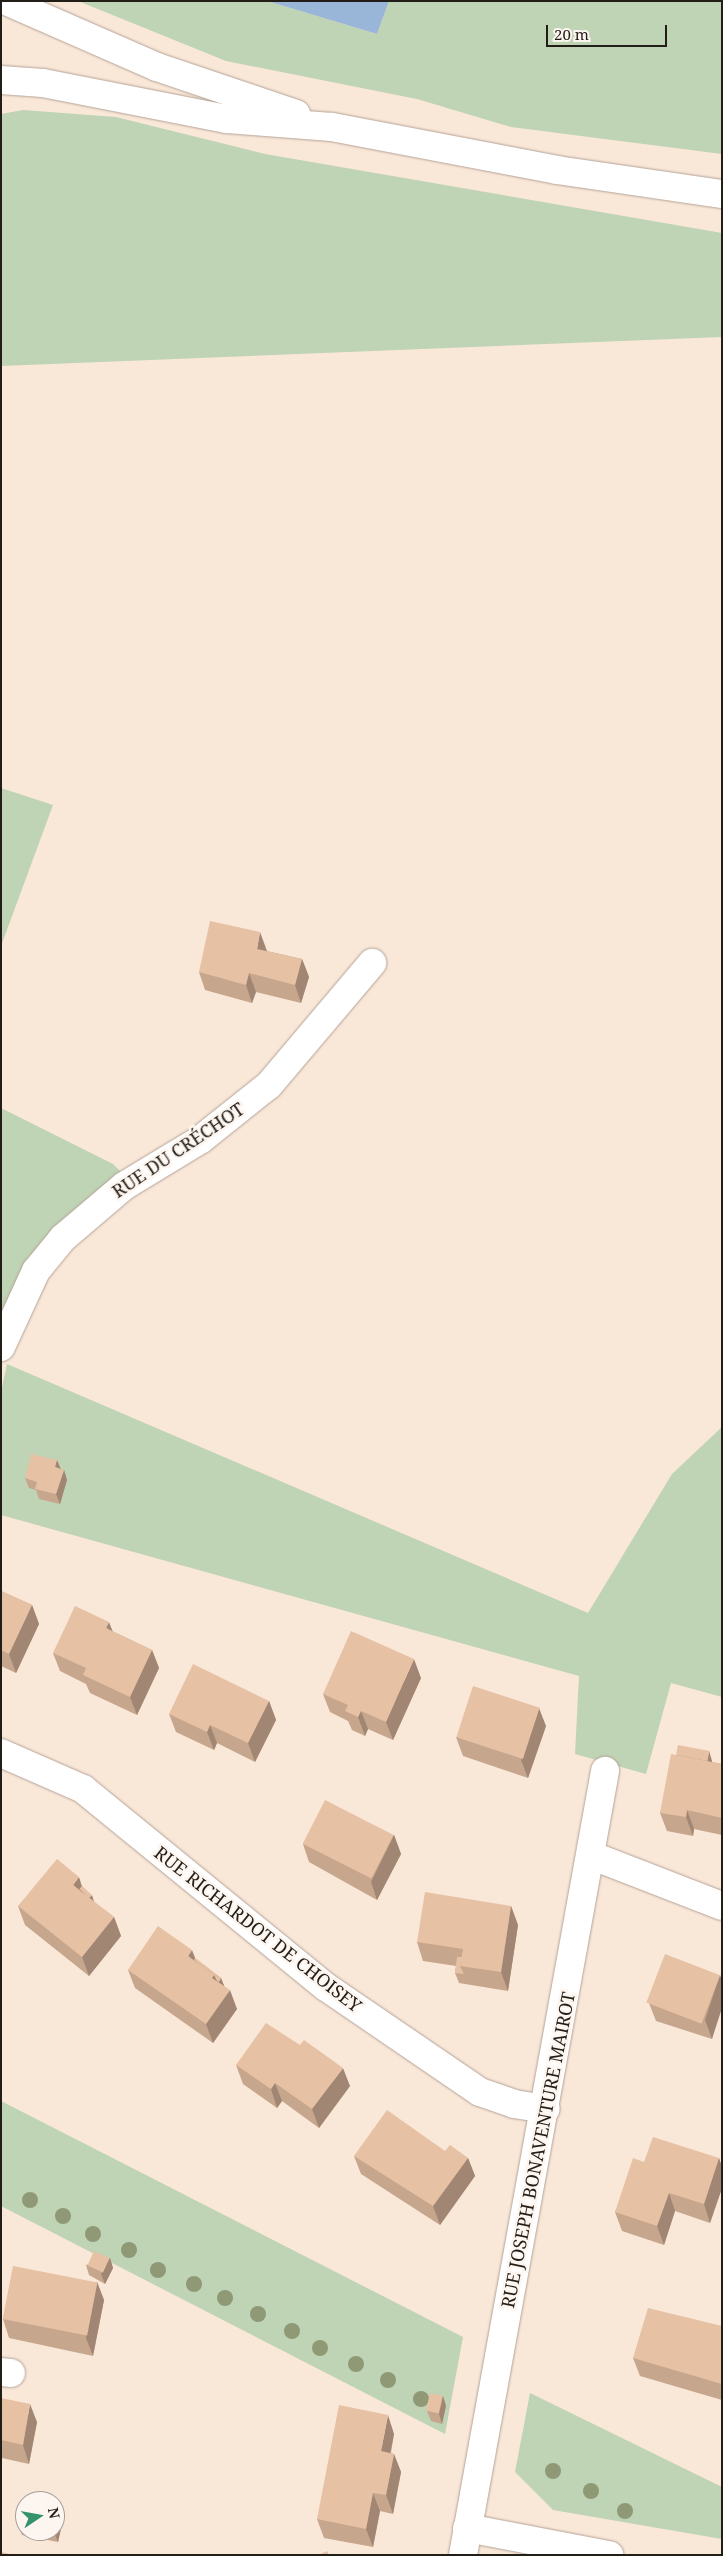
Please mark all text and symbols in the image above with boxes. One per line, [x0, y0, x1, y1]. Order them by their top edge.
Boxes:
scale bar [548, 15, 669, 47]
text: 20 m [554, 24, 589, 44]
street label: RUE DU CRÉCHOT [108, 1098, 248, 1202]
street label: RUE RICHARDOT DE CHOISEY [150, 1841, 366, 2017]
street label: RUE JOSEPH BONAVENTURE MAIROT [497, 1990, 579, 2310]
north arrow [15, 2491, 65, 2541]
text: N [44, 2506, 65, 2520]

